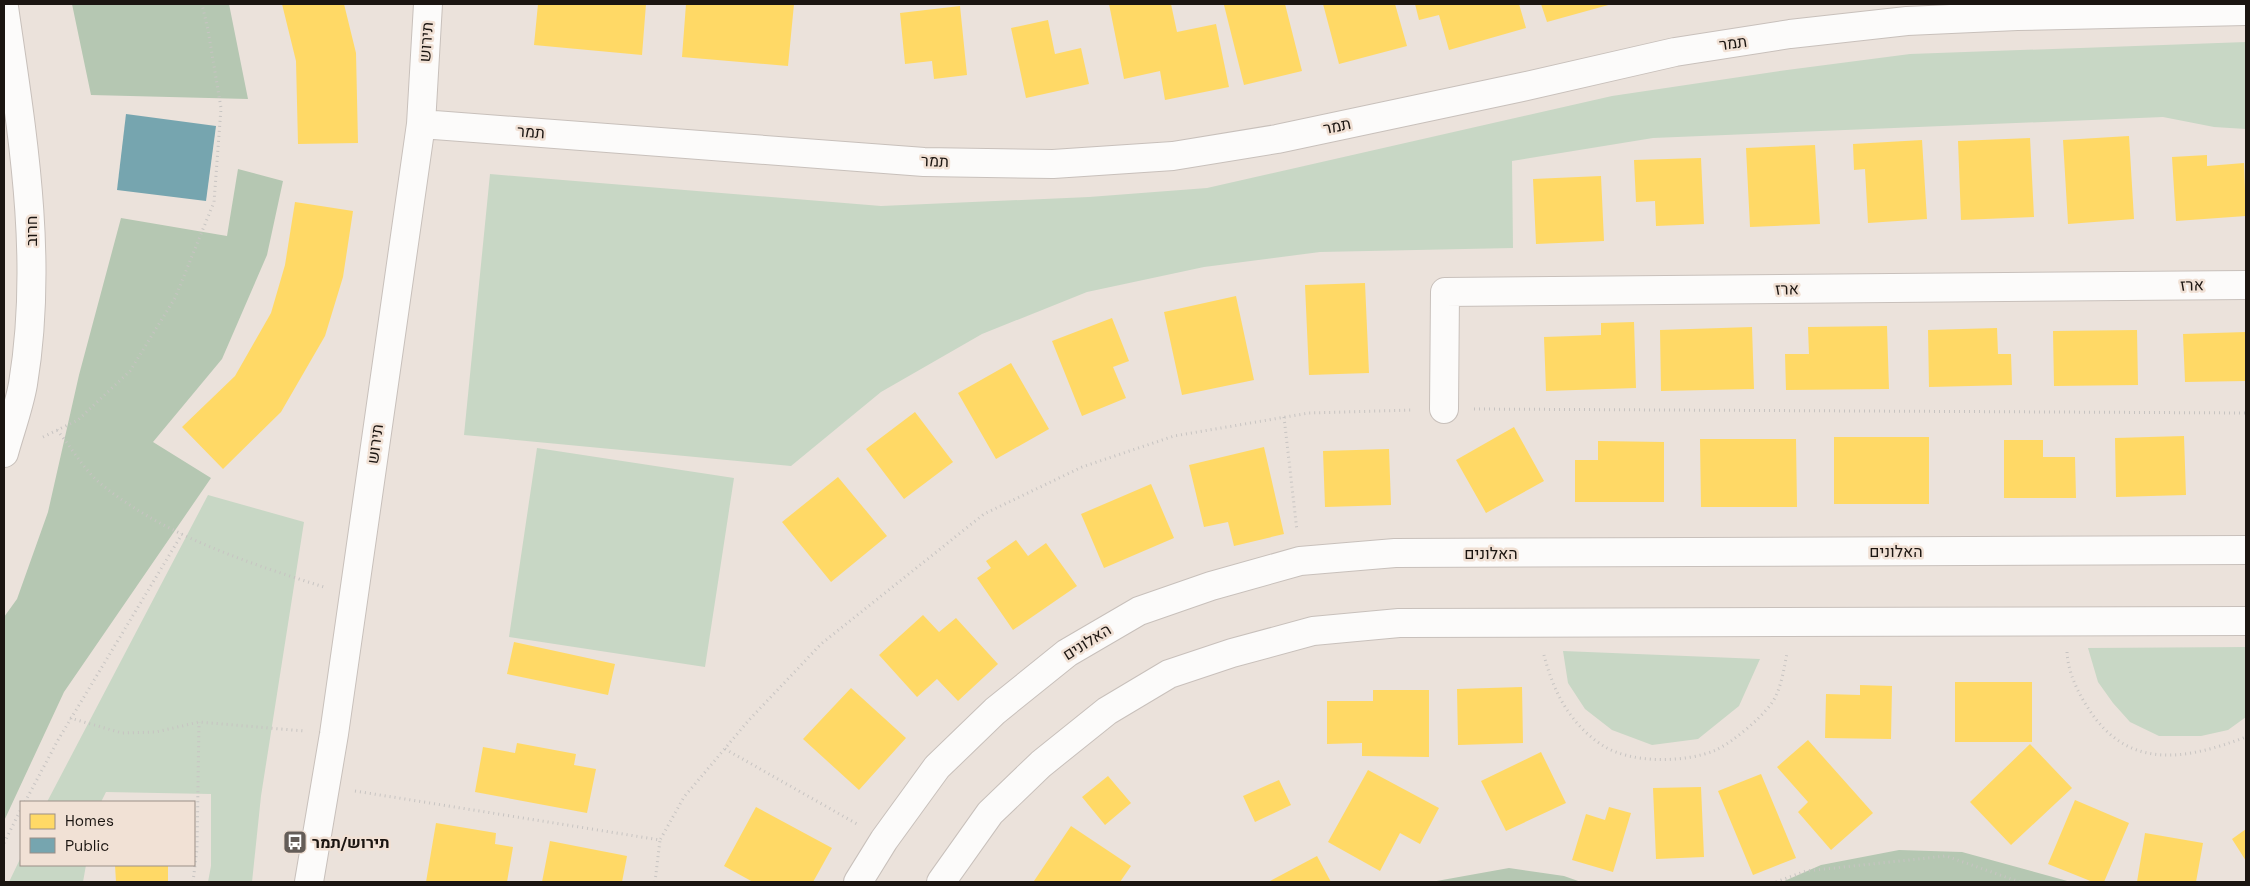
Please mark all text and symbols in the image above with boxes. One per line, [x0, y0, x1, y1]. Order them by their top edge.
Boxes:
street label: תירוש [414, 21, 438, 63]
street label: תמר [1718, 31, 1748, 55]
street label: תמר [1321, 113, 1353, 139]
street label: תמר [516, 121, 546, 143]
street label: תמר [921, 150, 949, 172]
street label: חרוב [21, 216, 42, 246]
street label: ארז [2180, 274, 2204, 296]
street label: ארז [1775, 278, 1799, 300]
street label: תירוש [362, 423, 388, 465]
street label: האלונים [1869, 541, 1923, 562]
street label: האלונים [1464, 543, 1518, 564]
street label: האלונים [1059, 619, 1115, 665]
legend [20, 801, 195, 866]
text: Homes [65, 811, 114, 830]
bus stop icon: תירוש/תמר [282, 829, 308, 855]
place label: תירוש/תמר [312, 832, 390, 853]
text: Public [65, 836, 109, 855]

